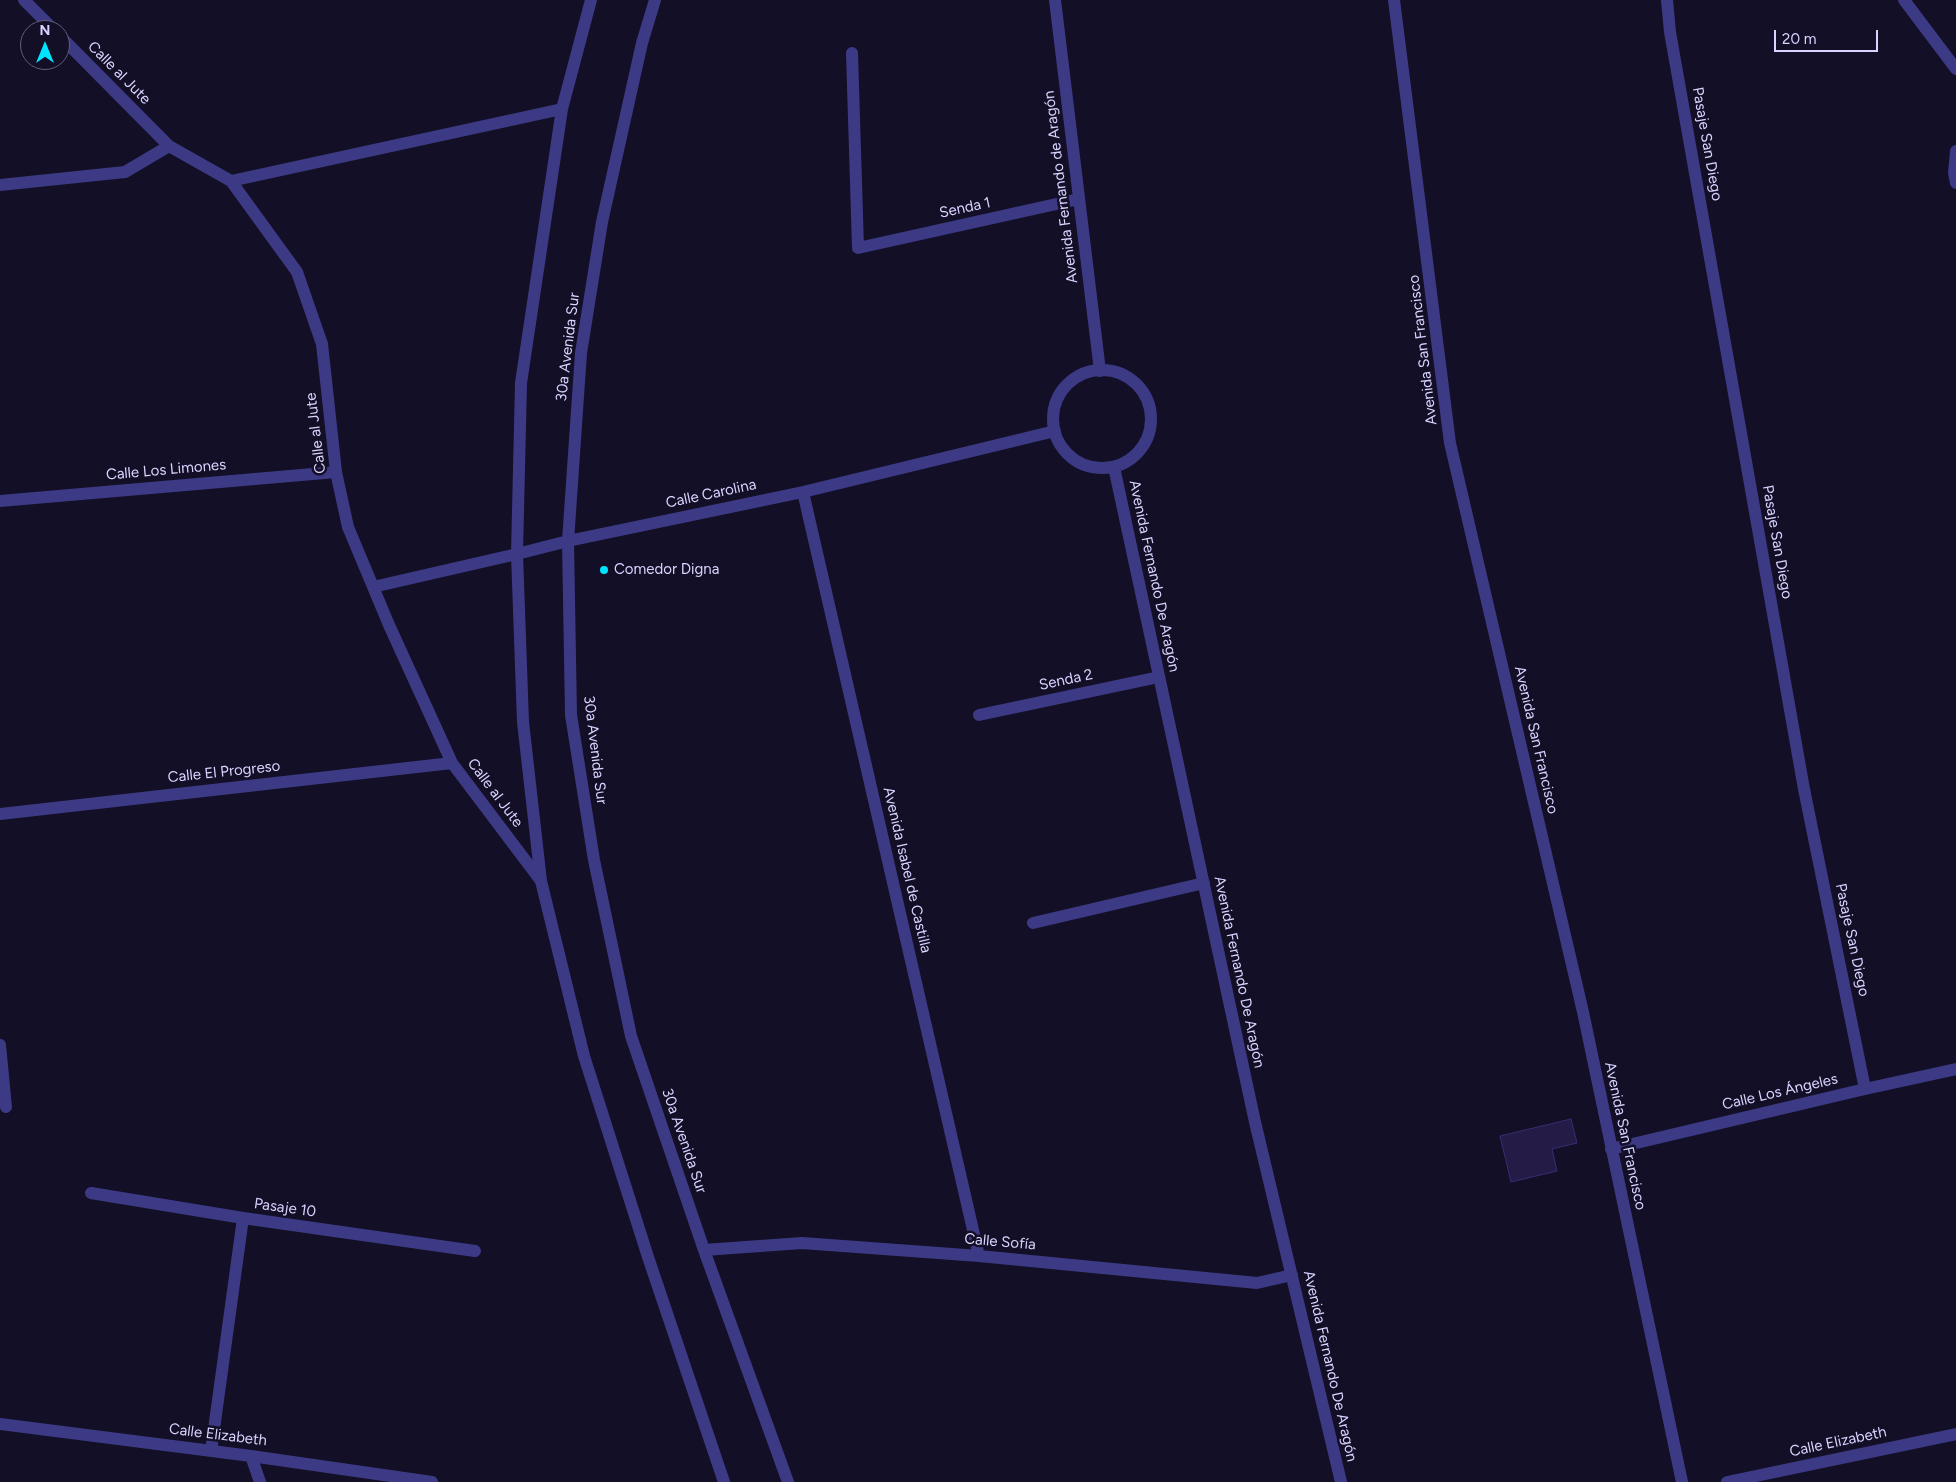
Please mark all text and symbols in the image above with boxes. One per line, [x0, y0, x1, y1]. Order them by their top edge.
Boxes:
north arrow [20, 20, 70, 70]
scale bar [1776, 20, 1880, 52]
text: N [40, 22, 50, 39]
text: 20 m [1782, 30, 1816, 48]
street label: Calle al Jute [84, 38, 154, 108]
street label: Pasaje San Diego [1688, 86, 1726, 202]
street label: Avenida Fernando de Aragón [1040, 90, 1082, 284]
street label: Senda 1 [938, 194, 992, 222]
street label: Avenida San Francisco [1405, 274, 1441, 426]
street label: 30a Avenida Sur [552, 292, 584, 402]
street label: Calle al Jute [302, 391, 330, 475]
street label: Calle Los Limones [105, 456, 227, 484]
street label: Calle Carolina [664, 476, 758, 512]
street label: Avenida Fernando De Aragón [1125, 478, 1183, 674]
street label: Pasaje San Diego [1758, 484, 1796, 600]
place label: Comedor Digna [614, 561, 719, 579]
marker: Comedor Digna [598, 564, 610, 576]
street label: Avenida San Francisco [1510, 664, 1562, 816]
street label: Senda 2 [1038, 666, 1094, 694]
street label: 30a Avenida Sur [579, 695, 611, 805]
street label: Calle al Jute [463, 755, 527, 831]
street label: Calle El Progreso [167, 757, 281, 787]
street label: Avenida Isabel de Castilla [879, 785, 935, 955]
street label: Avenida Fernando De Aragón [1210, 874, 1268, 1070]
street label: Pasaje San Diego [1831, 882, 1873, 998]
street label: Avenida San Francisco [1600, 1060, 1650, 1212]
street label: Calle Los Ángeles [1720, 1070, 1840, 1114]
street label: 30a Avenida Sur [658, 1086, 710, 1196]
street label: Pasaje 10 [253, 1195, 317, 1221]
street label: Calle Sofía [964, 1230, 1036, 1254]
street label: Avenida Fernando De Aragón [1299, 1269, 1361, 1463]
street label: Calle Elizabeth [168, 1420, 268, 1450]
street label: Calle Elizabeth [1788, 1423, 1888, 1461]

